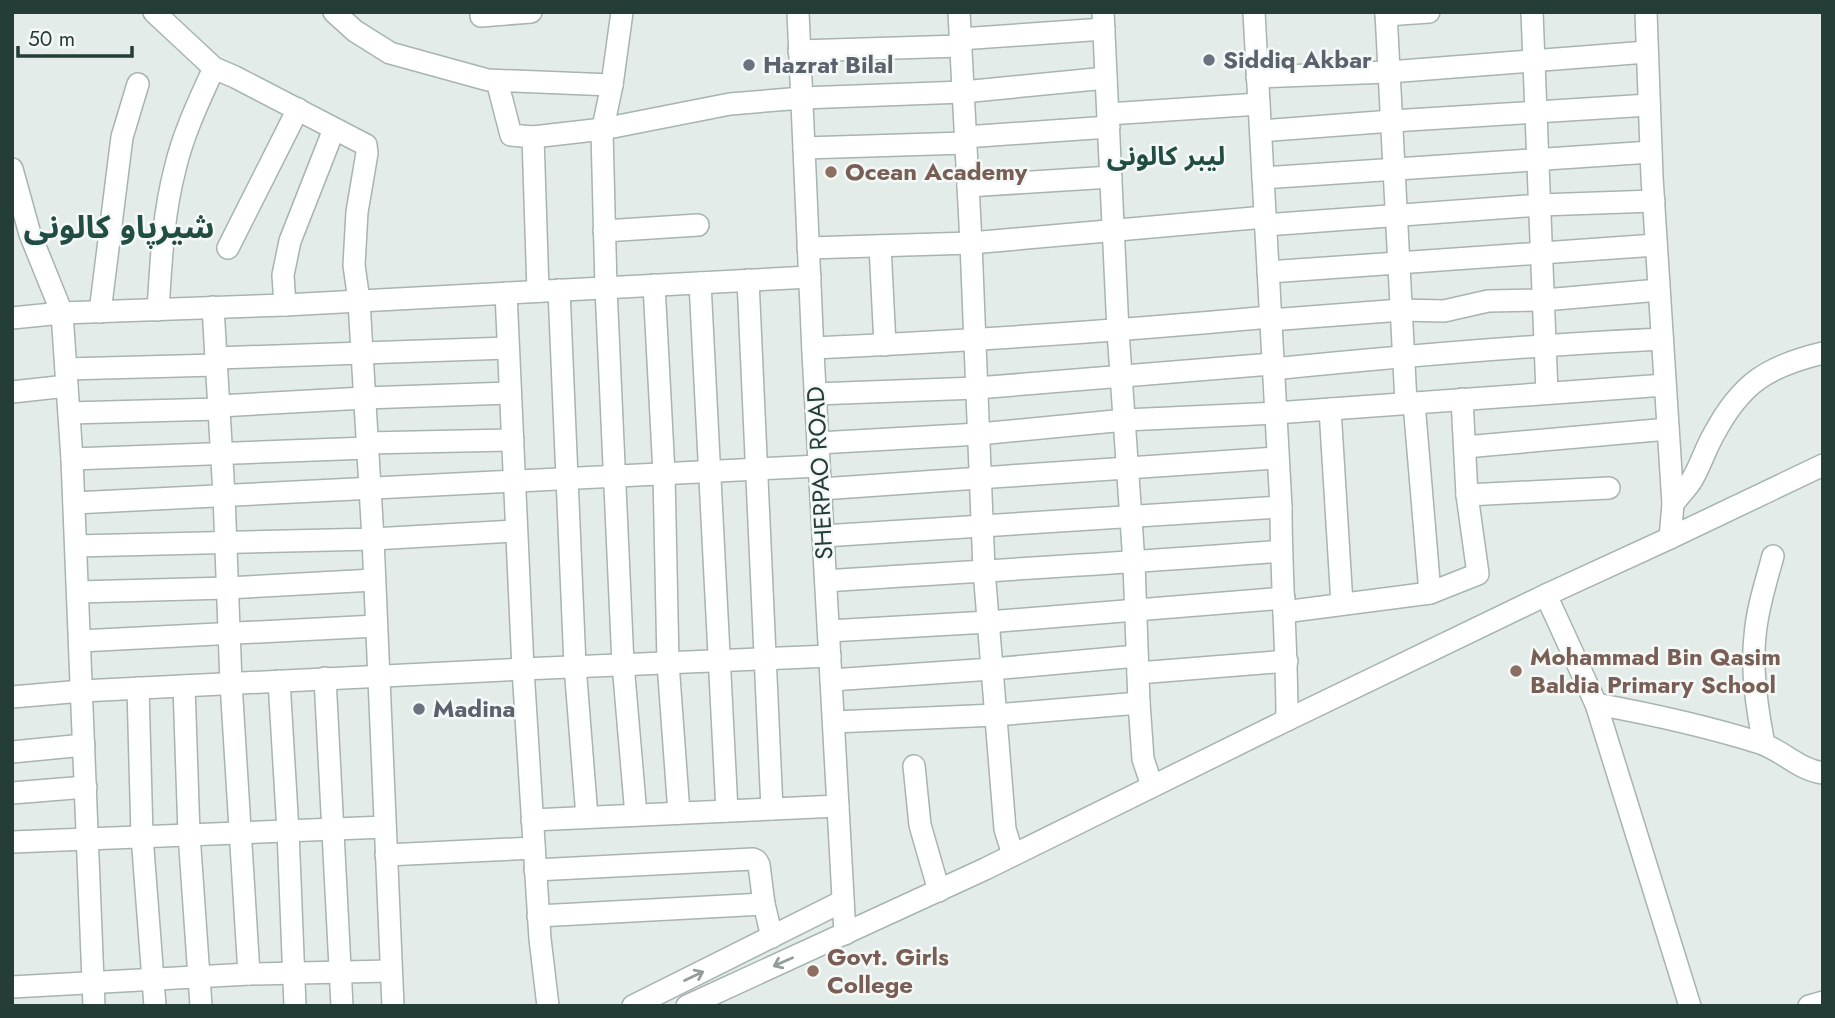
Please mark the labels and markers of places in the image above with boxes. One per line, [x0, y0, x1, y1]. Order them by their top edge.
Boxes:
place label: Siddiq Akbar [1223, 42, 1372, 77]
place label: Hazrat Bilal [763, 47, 893, 82]
marker: Siddiq Akbar [1201, 52, 1217, 68]
marker: Hazrat Bilal [741, 57, 757, 73]
place label: Ocean Academy [845, 154, 1028, 189]
marker: Ocean Academy [823, 164, 839, 180]
place label: Mohammad Bin Qasim Baldia Primary School [1530, 639, 1781, 702]
marker: Mohammad Bin Qasim Baldia Primary School [1508, 663, 1524, 679]
place label: Madina [433, 691, 516, 726]
marker: Madina [411, 701, 427, 717]
place label: Govt. Girls College [827, 939, 949, 1002]
marker: Govt. Girls College [805, 963, 821, 979]

